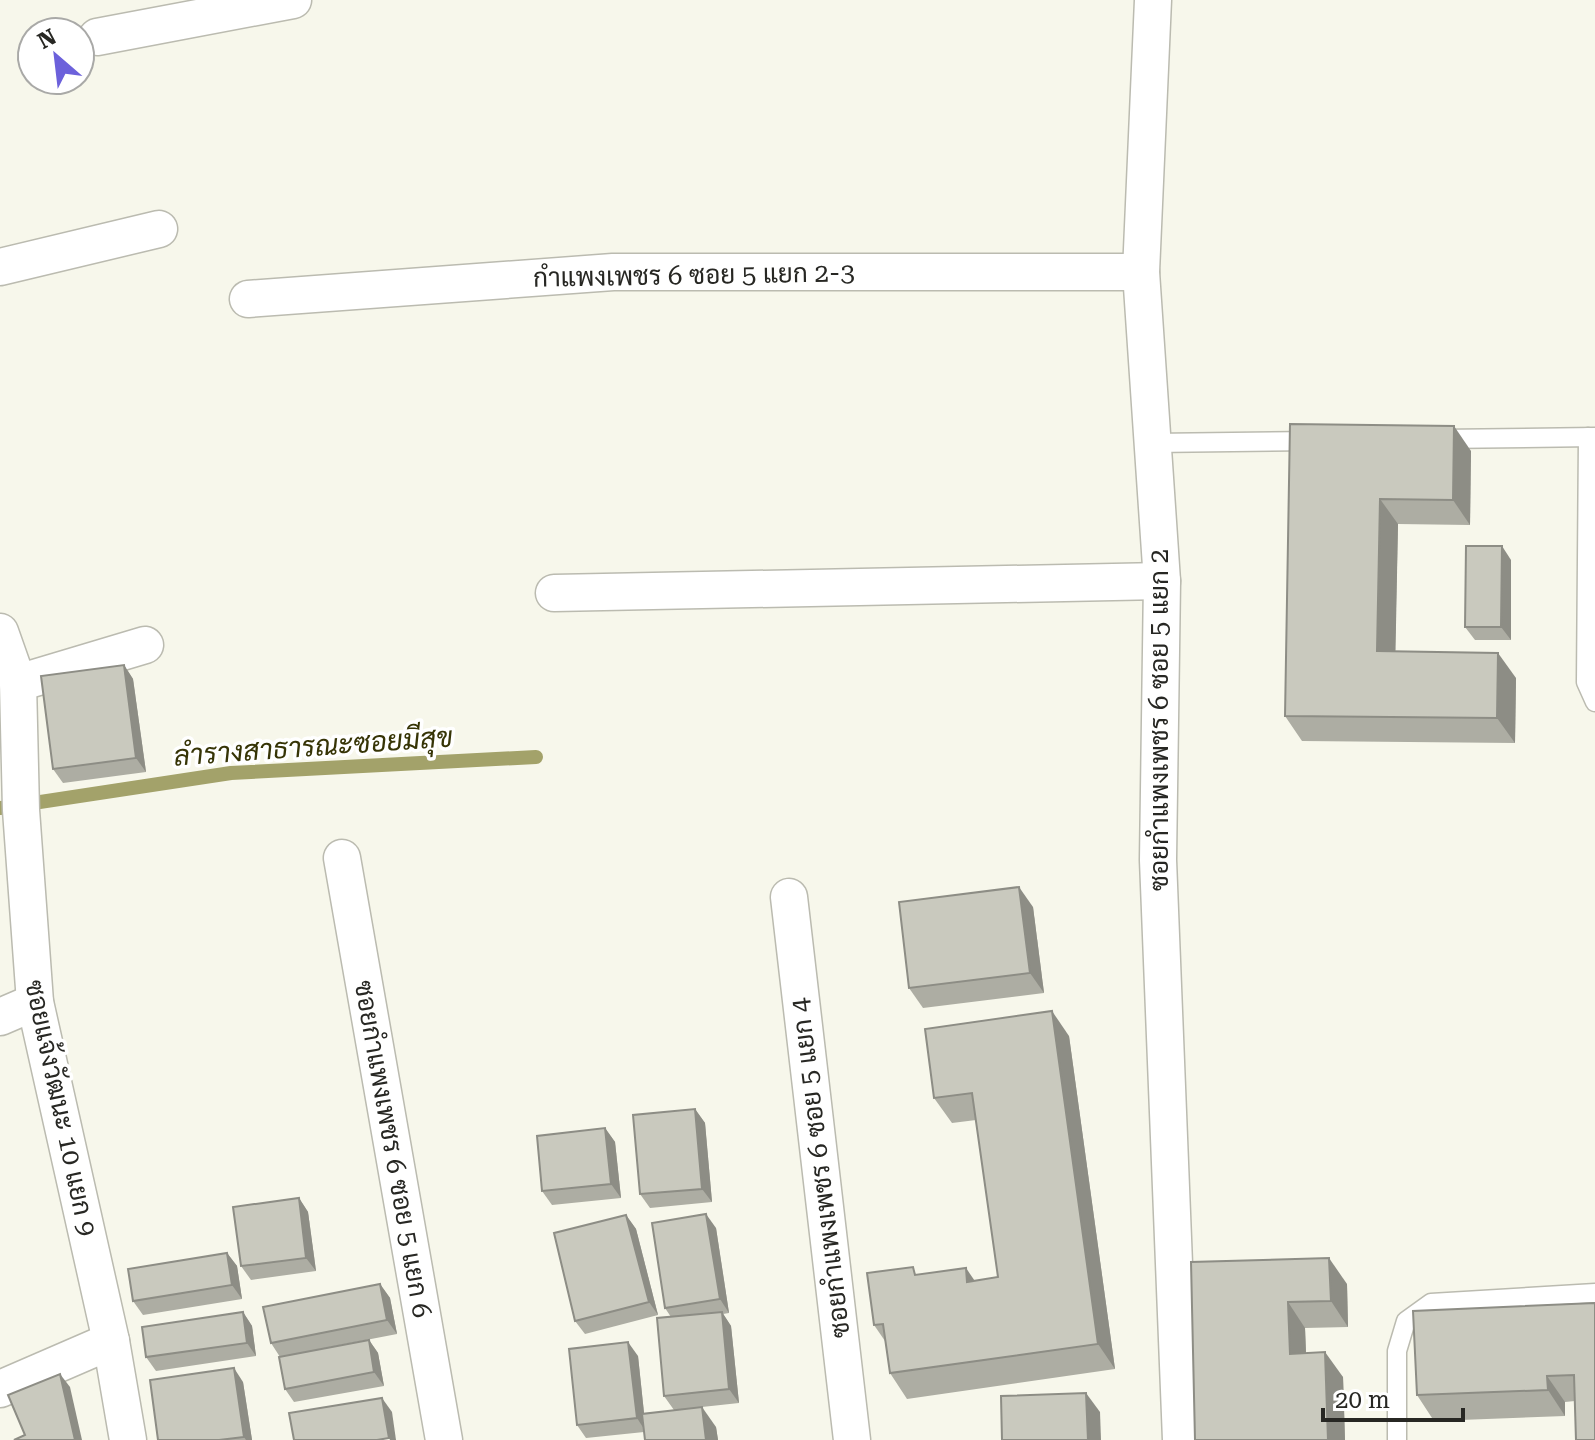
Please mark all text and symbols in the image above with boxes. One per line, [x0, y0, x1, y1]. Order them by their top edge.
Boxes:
north arrow [16, 16, 96, 96]
text: N [33, 24, 60, 54]
street label: กำแพงเพชร 6 ซอย 5 แยก 2-3 [533, 257, 855, 293]
street label: ซอยกำแพงเพชร 6 ซอย 5 แยก 2 [1144, 549, 1174, 891]
water label: ลำรางสาธารณะซอยมีสุข [172, 718, 454, 776]
street label: ซอยแจ้งวัฒนะ 10 แยก 9 [19, 977, 104, 1239]
street label: ซอยกำแพงเพชร 6 ซอย 5 แยก 6 [349, 978, 437, 1320]
street label: ซอยกำแพงเพชร 6 ซอย 5 แยก 4 [784, 996, 856, 1340]
scale bar [1323, 1372, 1463, 1422]
text: 20 m [1335, 1386, 1390, 1414]

